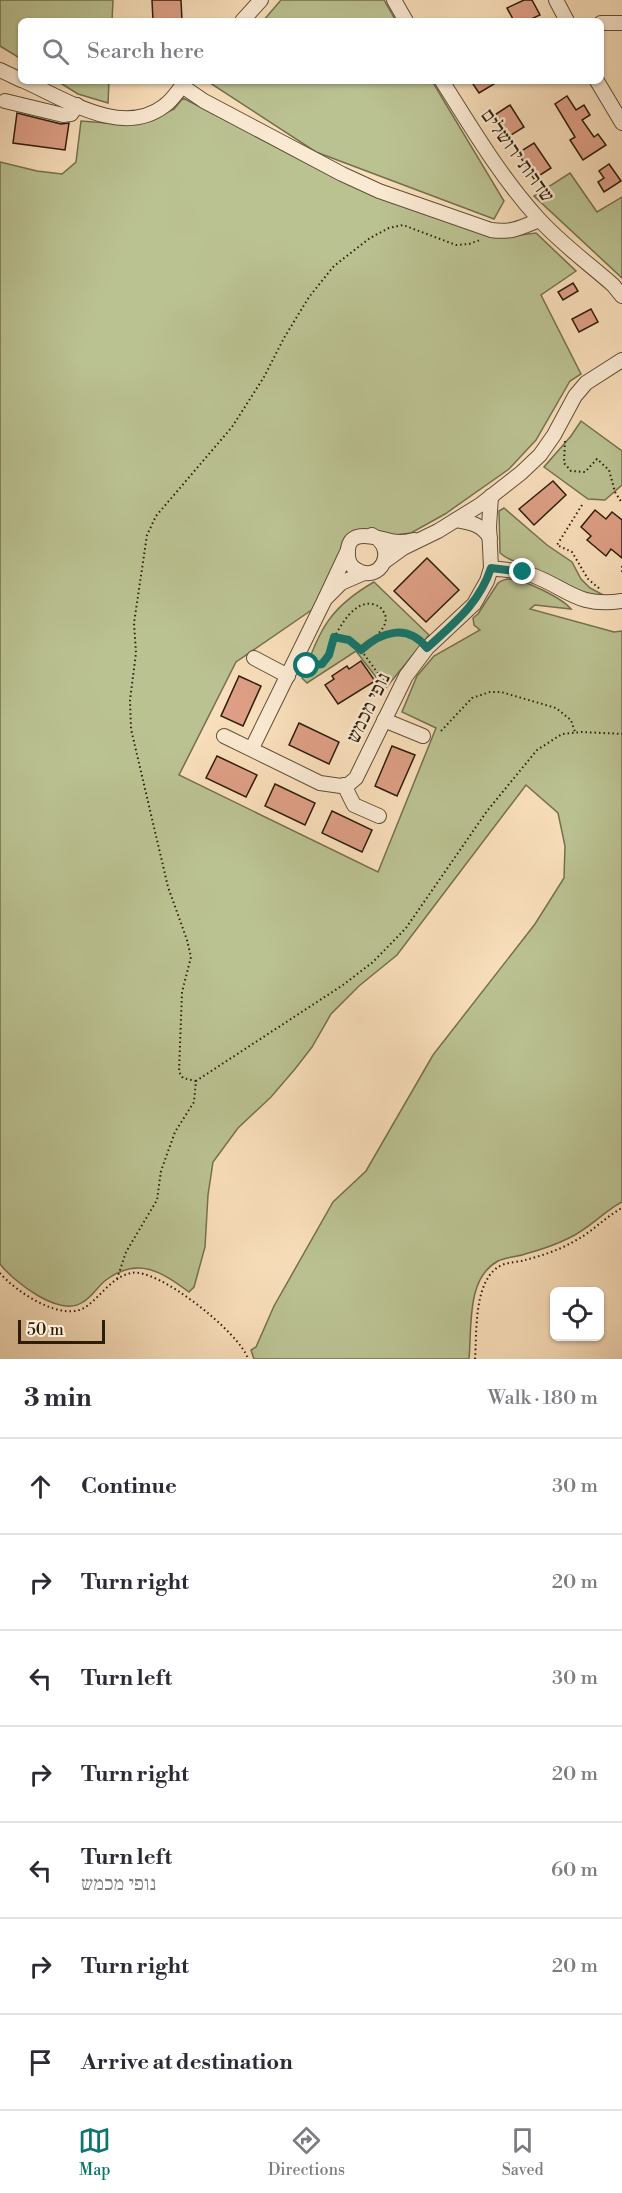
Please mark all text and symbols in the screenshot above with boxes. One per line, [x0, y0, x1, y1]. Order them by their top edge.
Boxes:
search box [18, 18, 604, 84]
icon: search [39, 35, 72, 68]
text: Search here [87, 38, 204, 65]
street label: שדרות ירושלים [475, 104, 559, 208]
route end [509, 558, 535, 584]
route start [293, 652, 319, 678]
street label: נופי מכמש [341, 669, 397, 747]
map controls [550, 1287, 604, 1341]
button: locate [550, 1287, 604, 1341]
scale bar [18, 1317, 105, 1344]
text: 50 m [27, 1320, 64, 1340]
text: 3 min [24, 1382, 92, 1414]
text: Walk · 180 m [488, 1386, 598, 1411]
icon: ahead [24, 1470, 57, 1503]
text: Continue [81, 1473, 177, 1500]
text: 30 m [552, 1474, 598, 1499]
icon: right [24, 1566, 57, 1599]
text: Turn right [81, 1569, 189, 1596]
text: 20 m [552, 1570, 598, 1595]
icon: left [24, 1662, 57, 1695]
text: Turn left [81, 1665, 172, 1692]
text: 30 m [552, 1666, 598, 1691]
icon: right [24, 1758, 57, 1791]
text: Turn right [81, 1761, 189, 1788]
text: 20 m [552, 1762, 598, 1787]
text: Turn left [81, 1844, 172, 1871]
icon: left [24, 1854, 57, 1887]
text: 60 m [551, 1858, 598, 1883]
text: נופי מכמש [81, 1872, 156, 1897]
icon: right [24, 1950, 57, 1983]
text: Turn right [81, 1953, 189, 1980]
text: 20 m [552, 1954, 598, 1979]
icon: arrive [24, 2046, 57, 2079]
text: Arrive at destination [81, 2049, 293, 2076]
tab: Map [78, 2124, 111, 2180]
tab: Directions [268, 2124, 345, 2180]
tab: Saved [502, 2124, 544, 2180]

